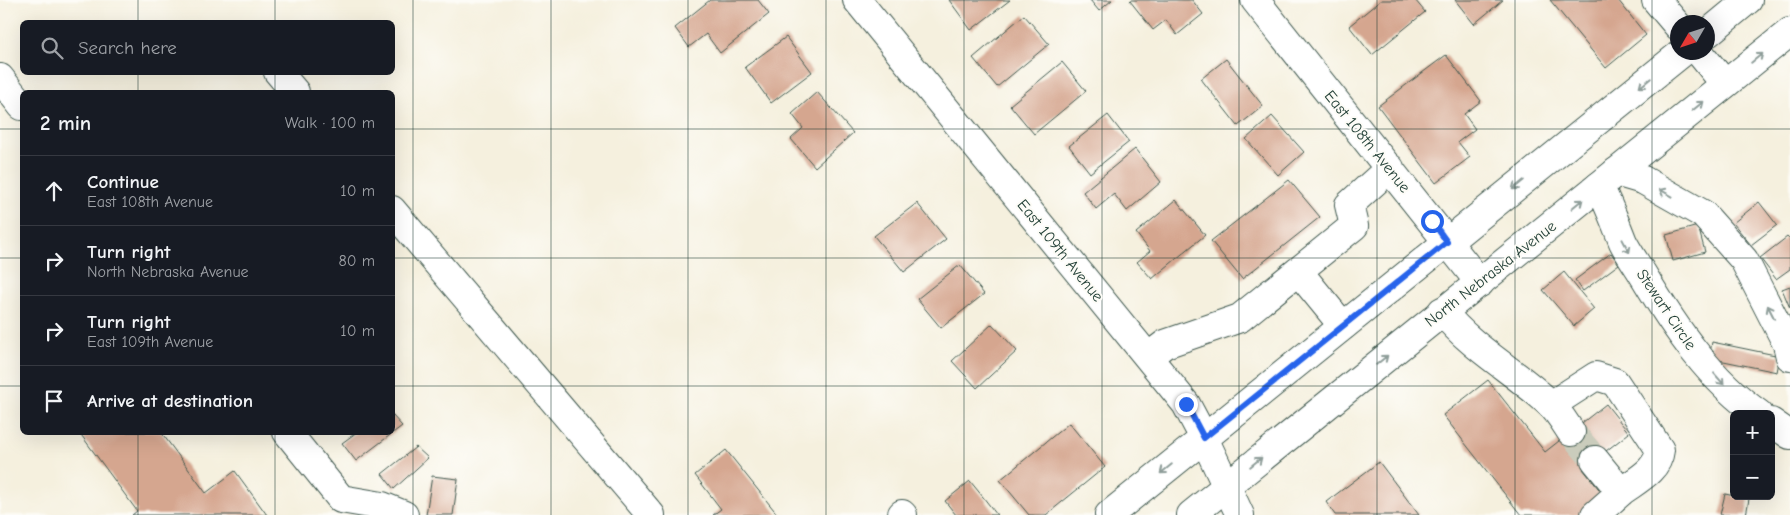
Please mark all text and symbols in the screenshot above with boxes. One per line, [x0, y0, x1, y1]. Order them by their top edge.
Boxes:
north arrow [1670, 15, 1715, 60]
search box [20, 20, 395, 75]
icon: search [38, 34, 66, 62]
text: Search here [78, 37, 177, 59]
one-way arrow [1751, 53, 1764, 64]
one-way arrow [1639, 78, 1652, 89]
street label: East 108th Avenue [1321, 87, 1414, 196]
one-way arrow [1691, 101, 1704, 112]
text: 2 min [40, 111, 91, 135]
text: Walk · 100 m [285, 114, 375, 132]
text: Continue [87, 171, 159, 193]
icon: ahead [40, 177, 68, 205]
one-way arrow [1512, 179, 1525, 190]
text: 10 m [340, 182, 375, 200]
one-way arrow [1660, 188, 1674, 198]
text: East 108th Avenue [87, 193, 213, 211]
street label: East 109th Avenue [1013, 196, 1107, 305]
one-way arrow [1570, 198, 1583, 209]
route start [1421, 210, 1444, 233]
street label: North Nebraska Avenue [1421, 217, 1560, 331]
one-way arrow [1622, 238, 1631, 253]
text: Turn right [87, 241, 171, 263]
icon: right [40, 247, 68, 275]
text: 80 m [338, 252, 375, 270]
text: North Nebraska Avenue [87, 263, 249, 281]
street label: Stewart Circle [1633, 266, 1700, 353]
one-way arrow [1765, 305, 1775, 320]
text: Turn right [87, 311, 171, 333]
icon: right [40, 317, 68, 345]
text: 10 m [340, 322, 375, 340]
text: East 109th Avenue [87, 333, 213, 351]
one-way arrow [1375, 354, 1388, 365]
one-way arrow [1713, 372, 1725, 385]
icon: arrive [40, 387, 68, 415]
text: Arrive at destination [87, 390, 253, 412]
route end [1175, 393, 1198, 416]
map controls [1730, 410, 1775, 500]
button: + [1730, 410, 1775, 455]
button: − [1730, 455, 1775, 500]
one-way arrow [1249, 457, 1262, 468]
one-way arrow [1160, 463, 1173, 474]

